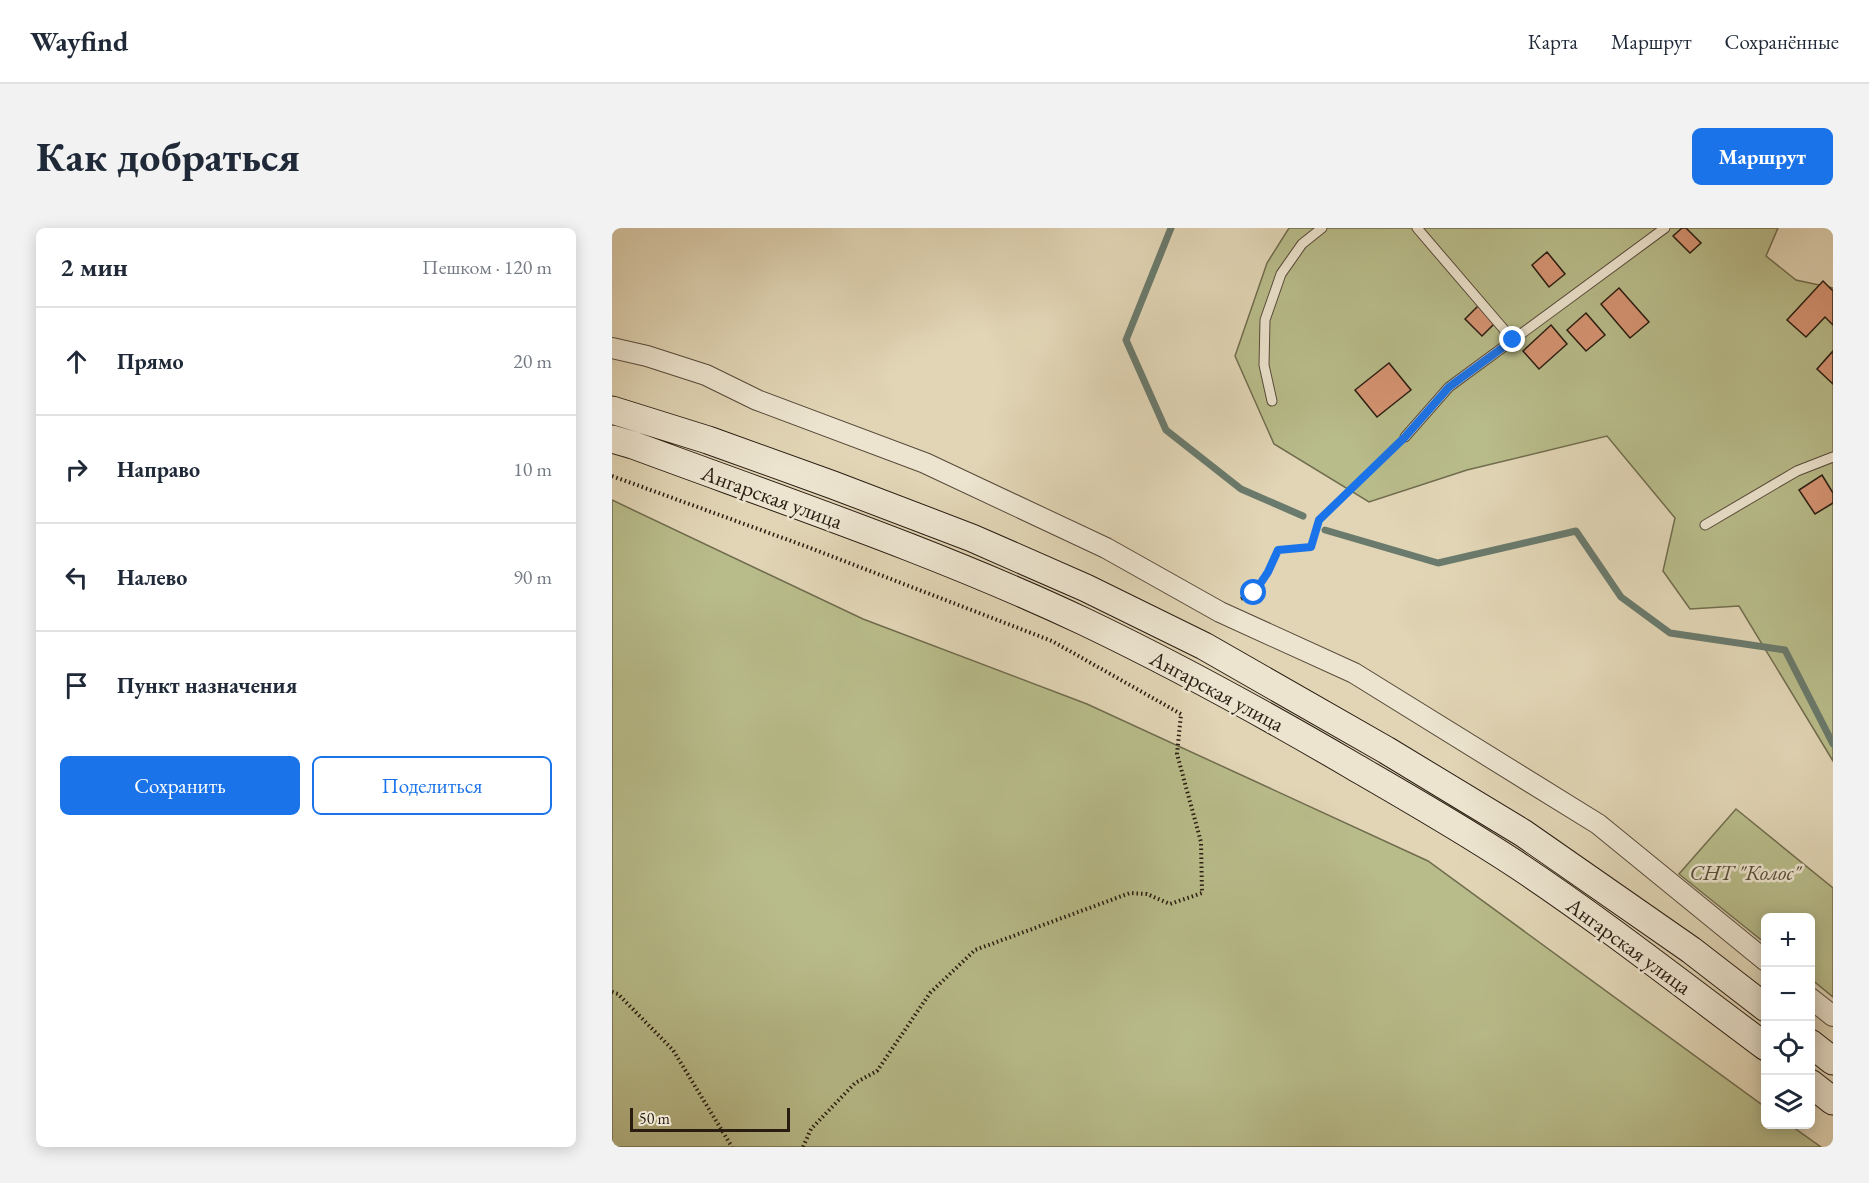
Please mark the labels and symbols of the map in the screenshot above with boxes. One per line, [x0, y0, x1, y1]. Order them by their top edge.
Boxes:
route end [1499, 326, 1525, 352]
street label: Ангарская улица [697, 458, 847, 536]
route start [1240, 579, 1266, 605]
street label: Ангарская улица [1144, 643, 1289, 739]
park label: СНТ "Колос" [1689, 858, 1803, 887]
street label: Ангарская улица [1560, 890, 1698, 1001]
scale bar [630, 1105, 790, 1132]

